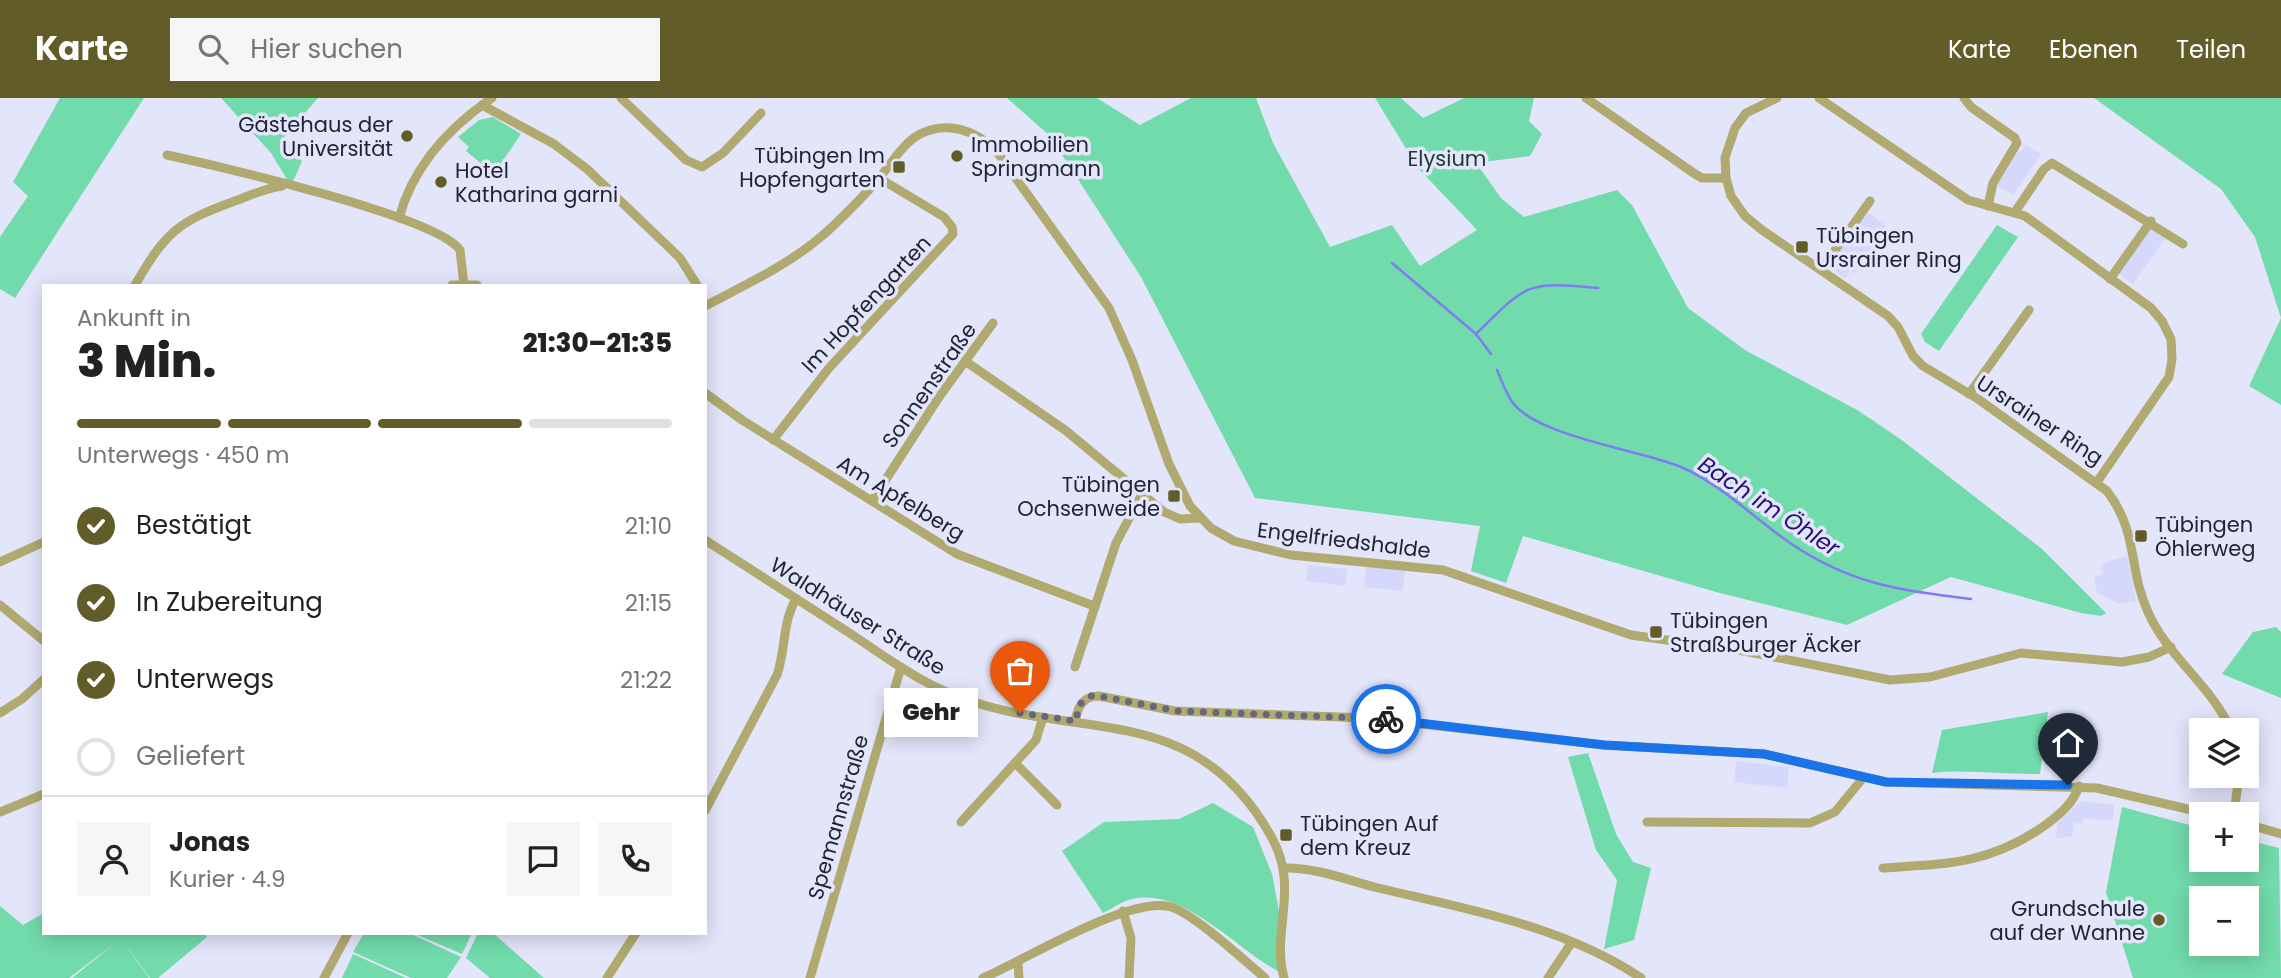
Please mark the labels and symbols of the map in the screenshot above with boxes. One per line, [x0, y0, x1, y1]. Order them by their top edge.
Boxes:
place label: Gästehaus der Universität [238, 110, 393, 163]
marker: Gästehaus der Universität [399, 128, 415, 144]
place label: Immobilien Springmann [971, 130, 1101, 183]
place label: Tübingen Im Hopfengarten [739, 141, 885, 194]
park label: Elysium [1408, 144, 1486, 173]
marker: Immobilien Springmann [949, 148, 965, 164]
place label: Hotel Katharina garni [455, 156, 618, 209]
marker: Tübingen Im Hopfengarten [891, 159, 907, 175]
marker: Hotel Katharina garni [433, 174, 449, 190]
place label: Tübingen Ursrainer Ring [1816, 221, 1962, 274]
street label: Im Hopfengarten [795, 229, 937, 379]
marker: Tübingen Ursrainer Ring [1794, 239, 1810, 255]
street label: Sonnenstraße [875, 316, 983, 454]
street label: Ursrainer Ring [1971, 368, 2109, 472]
street label: Am Apfelberg [832, 448, 970, 548]
water label: Bach im Öhler [1692, 448, 1847, 564]
place label: Tübingen Ochsenweide [1017, 470, 1160, 523]
marker: Tübingen Ochsenweide [1166, 488, 1182, 504]
place label: Tübingen Öhlerweg [2155, 510, 2255, 563]
street label: Engelfriedshalde [1256, 515, 1432, 565]
marker: Tübingen Öhlerweg [2133, 528, 2149, 544]
street label: Waldhäuser Straße [765, 550, 951, 682]
place label: Tübingen Straßburger Äcker [1670, 606, 1861, 659]
marker: Tübingen Straßburger Äcker [1648, 624, 1664, 640]
pin [990, 641, 1050, 713]
courier [1351, 684, 1421, 754]
callout: Gehr [884, 688, 978, 738]
pin [2038, 713, 2098, 785]
street label: Spemannstraße [801, 731, 875, 903]
place label: Tübingen Auf dem Kreuz [1300, 809, 1438, 862]
marker: Tübingen Auf dem Kreuz [1278, 827, 1294, 843]
place label: Grundschule auf der Wanne [1990, 894, 2145, 947]
marker: Grundschule auf der Wanne [2151, 912, 2167, 928]

